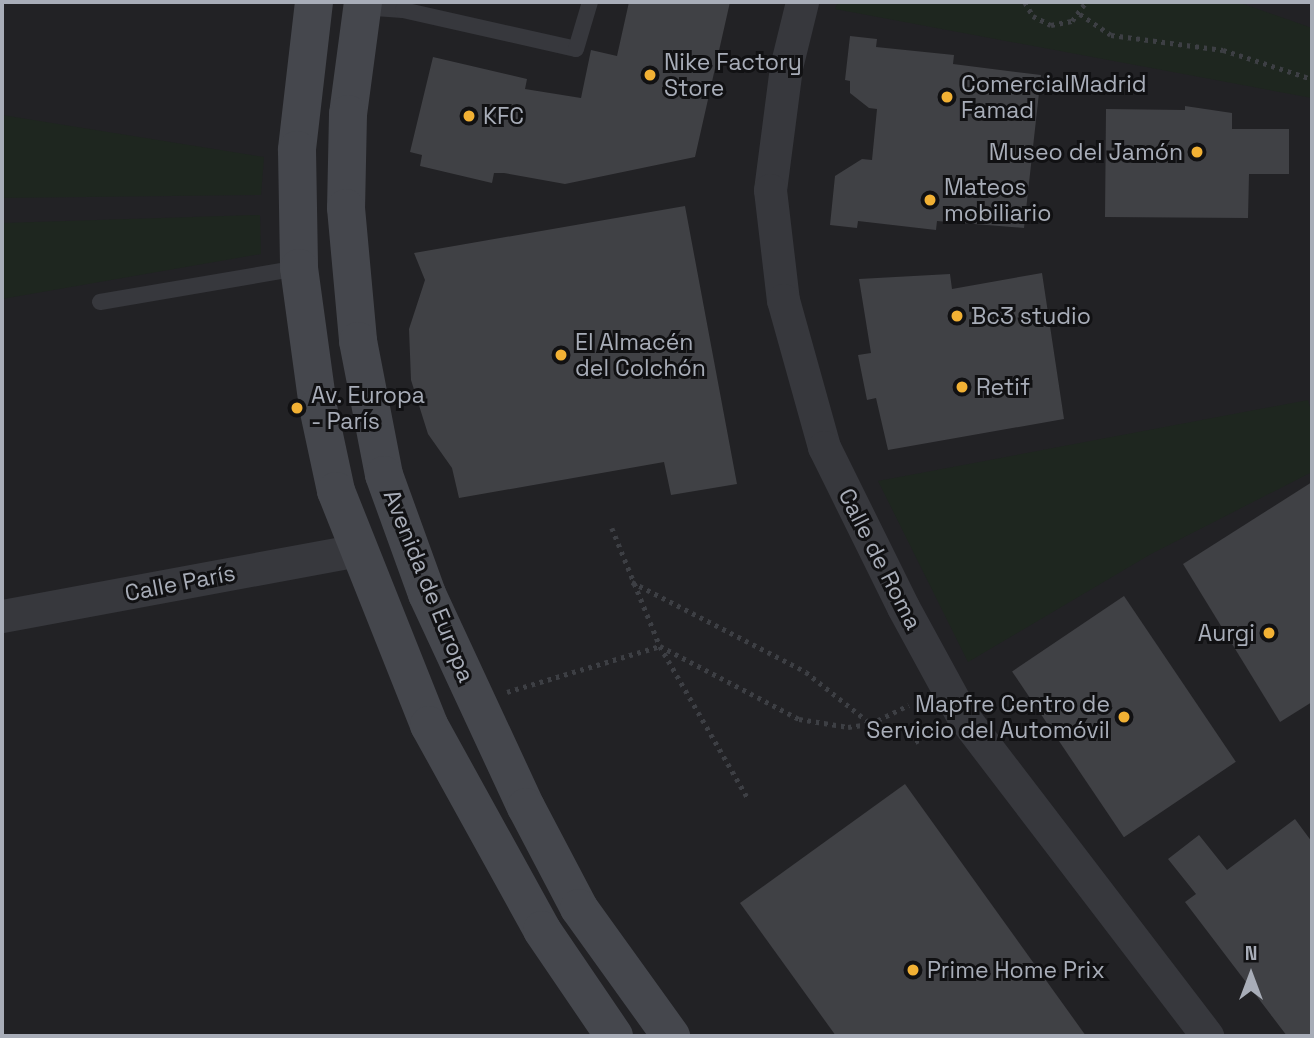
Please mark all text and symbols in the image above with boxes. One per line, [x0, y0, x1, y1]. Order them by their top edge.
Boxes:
place label: Nike Factory Store [664, 48, 802, 102]
marker: Nike Factory Store [642, 67, 658, 83]
place label: ComercialMadrid Famad [961, 70, 1147, 124]
marker: ComercialMadrid Famad [939, 89, 955, 105]
place label: KFC [483, 102, 524, 130]
marker: KFC [461, 108, 477, 124]
place label: Museo del Jamón [989, 138, 1183, 166]
marker: Museo del Jamón [1189, 144, 1205, 160]
place label: Mateos mobiliario [944, 173, 1051, 227]
marker: Mateos mobiliario [922, 192, 938, 208]
place label: Bc3 studio [971, 302, 1091, 330]
marker: Bc3 studio [949, 308, 965, 324]
place label: El Almacén del Colchón [575, 328, 706, 382]
marker: El Almacén del Colchón [553, 347, 569, 363]
place label: Retif [976, 373, 1030, 401]
marker: Retif [954, 379, 970, 395]
place label: Av. Europa - París [311, 381, 426, 435]
marker: Av. Europa - París [289, 400, 305, 416]
street label: Calle de Roma [833, 484, 927, 634]
street label: Avenida de Europa [378, 486, 480, 686]
street label: Calle París [122, 559, 238, 607]
place label: Aurgi [1198, 619, 1255, 647]
marker: Aurgi [1261, 625, 1277, 641]
place label: Mapfre Centro de Servicio del Automóvil [866, 690, 1110, 744]
marker: Mapfre Centro de Servicio del Automóvil [1116, 709, 1132, 725]
north arrow [1216, 940, 1286, 1010]
text: N [1245, 941, 1257, 966]
place label: Prime Home Prix [927, 956, 1105, 984]
marker: Prime Home Prix [905, 962, 921, 978]

